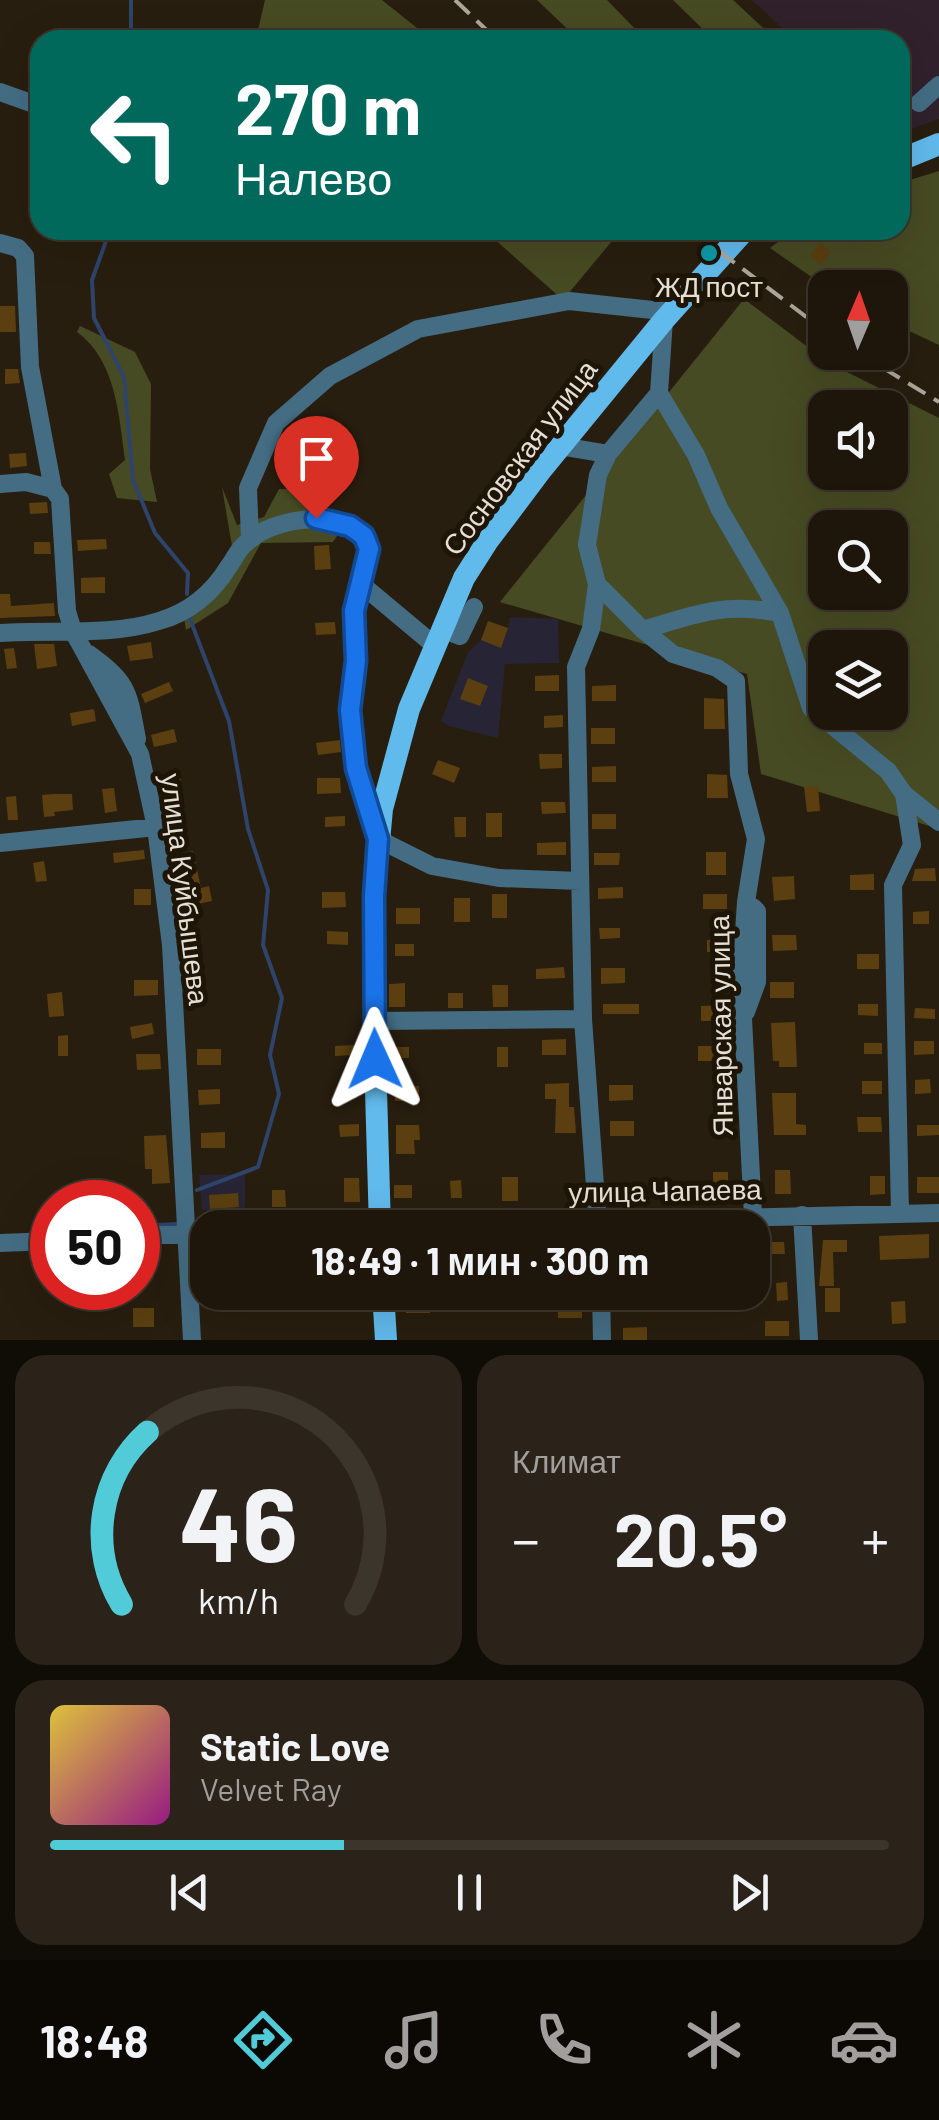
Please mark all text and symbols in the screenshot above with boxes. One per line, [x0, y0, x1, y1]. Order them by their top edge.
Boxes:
text: 270 m [235, 65, 421, 149]
icon: left [70, 70, 200, 200]
text: Налево [235, 150, 392, 204]
marker: ЖД пост [698, 242, 720, 264]
place label: ЖД пост [655, 269, 763, 303]
north arrow [808, 270, 908, 370]
map controls [808, 270, 908, 730]
street label: Сосновская улица [435, 352, 604, 561]
button: sound [808, 390, 908, 490]
pin [274, 416, 359, 519]
icon: arrive [289, 431, 344, 486]
button: search [808, 510, 908, 610]
button: layers [808, 630, 908, 730]
street label: улица Куйбышева [155, 771, 217, 1007]
street label: Январская улица [701, 915, 739, 1137]
position arrow [323, 1007, 427, 1111]
street label: улица Чапаева [568, 1171, 762, 1209]
speed limit sign: 50 [30, 1180, 160, 1310]
text: 18:49 · 1 мин · 300 m [311, 1237, 649, 1283]
text: Климат [512, 1441, 621, 1479]
text: 46 [179, 1458, 298, 1583]
text: 20.5° [614, 1492, 787, 1582]
text: − [512, 1505, 540, 1571]
text: + [861, 1505, 889, 1571]
text: km/h [198, 1578, 279, 1621]
text: Static Love [200, 1723, 390, 1769]
text: Velvet Ray [200, 1769, 342, 1807]
icon: previous [162, 1865, 217, 1920]
icon: pause [442, 1865, 497, 1920]
icon: next [722, 1865, 777, 1920]
icon: directions [228, 2005, 298, 2075]
icon: music [379, 2005, 449, 2075]
icon: phone [529, 2005, 599, 2075]
icon: climate [679, 2005, 749, 2075]
icon: car [829, 2005, 899, 2075]
text: 18:48 [40, 2013, 148, 2067]

